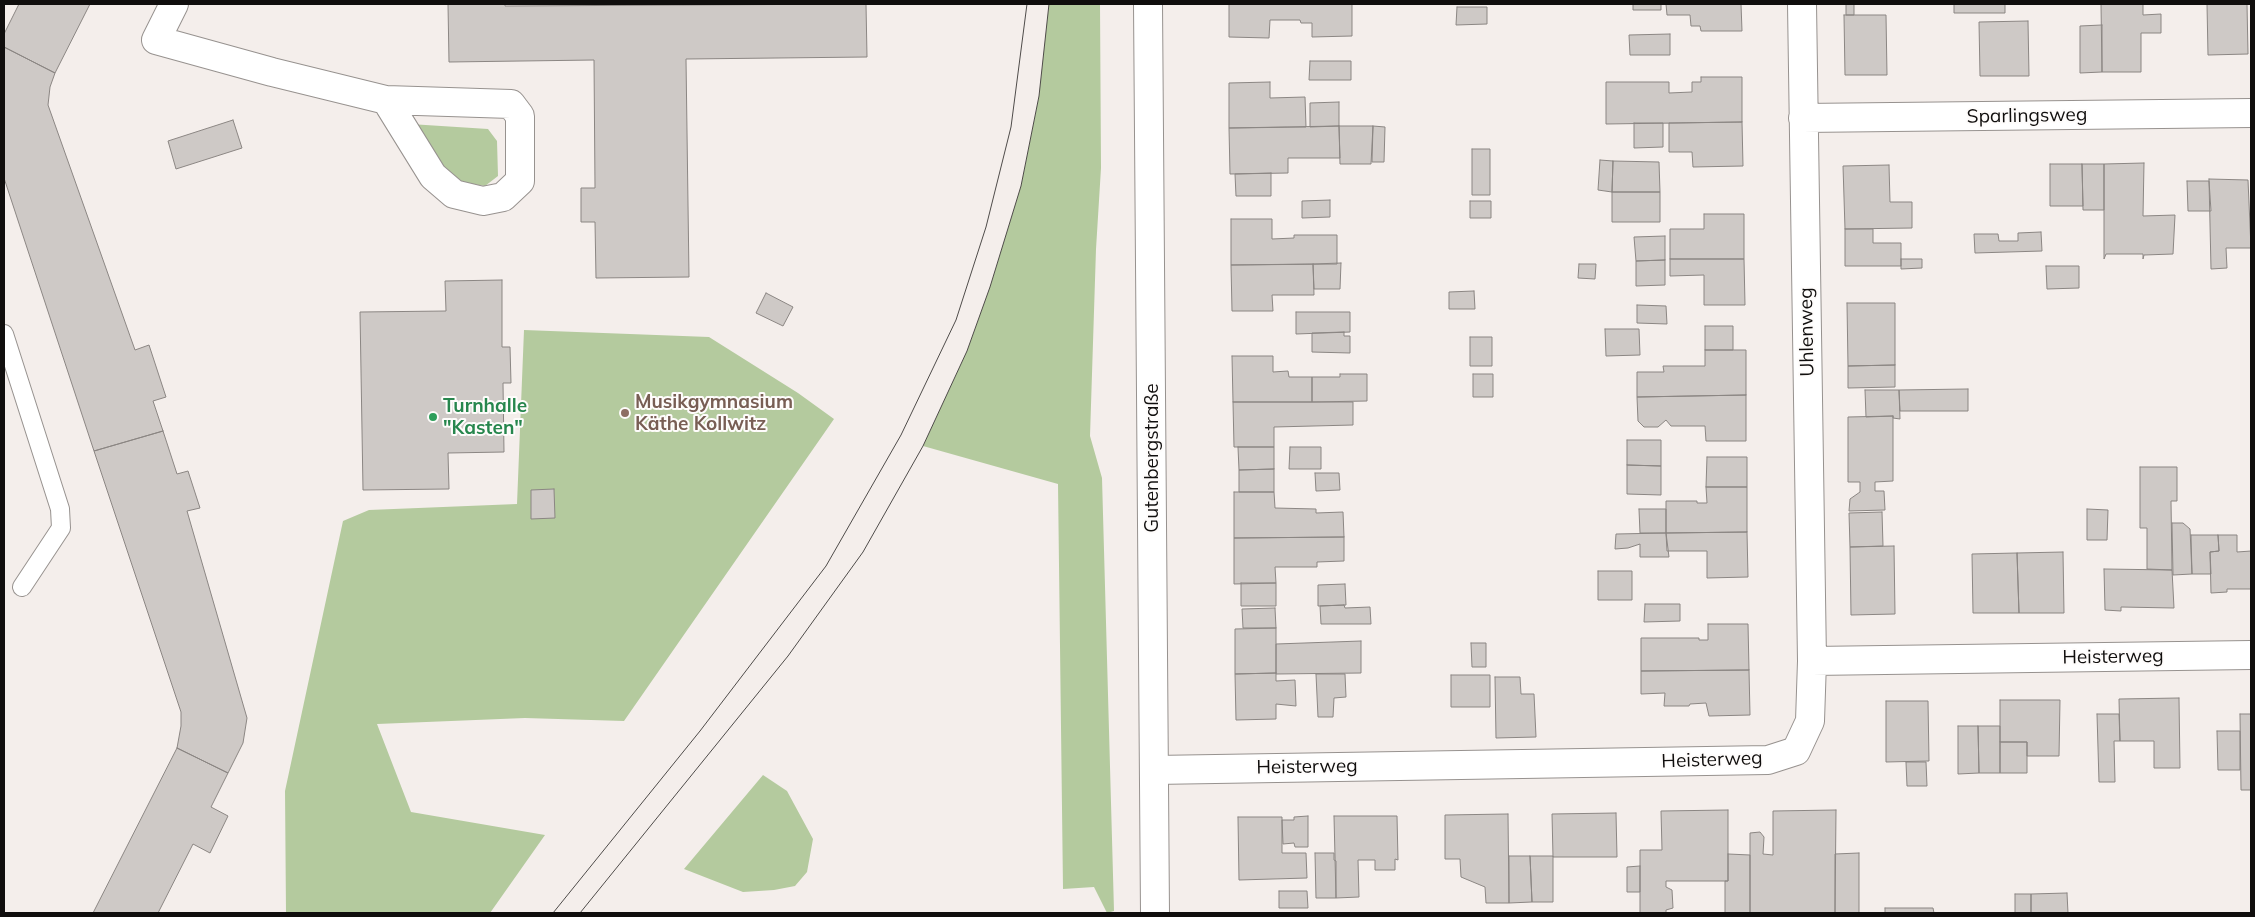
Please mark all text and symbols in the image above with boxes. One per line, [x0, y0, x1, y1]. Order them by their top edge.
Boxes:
street label: Sparlingsweg [1967, 104, 2087, 128]
street label: Uhlenweg [1795, 287, 1819, 377]
street label: Gutenbergstraße [1141, 383, 1163, 533]
place label: Musikgymnasium Käthe Kollwitz [635, 391, 793, 435]
place label: Turnhalle "Kasten" [443, 395, 527, 439]
marker: Musikgymnasium Käthe Kollwitz [619, 407, 631, 419]
marker: Turnhalle "Kasten" [427, 411, 439, 423]
street label: Heisterweg [2062, 645, 2164, 669]
street label: Heisterweg [1661, 747, 1763, 773]
street label: Heisterweg [1256, 755, 1358, 779]

